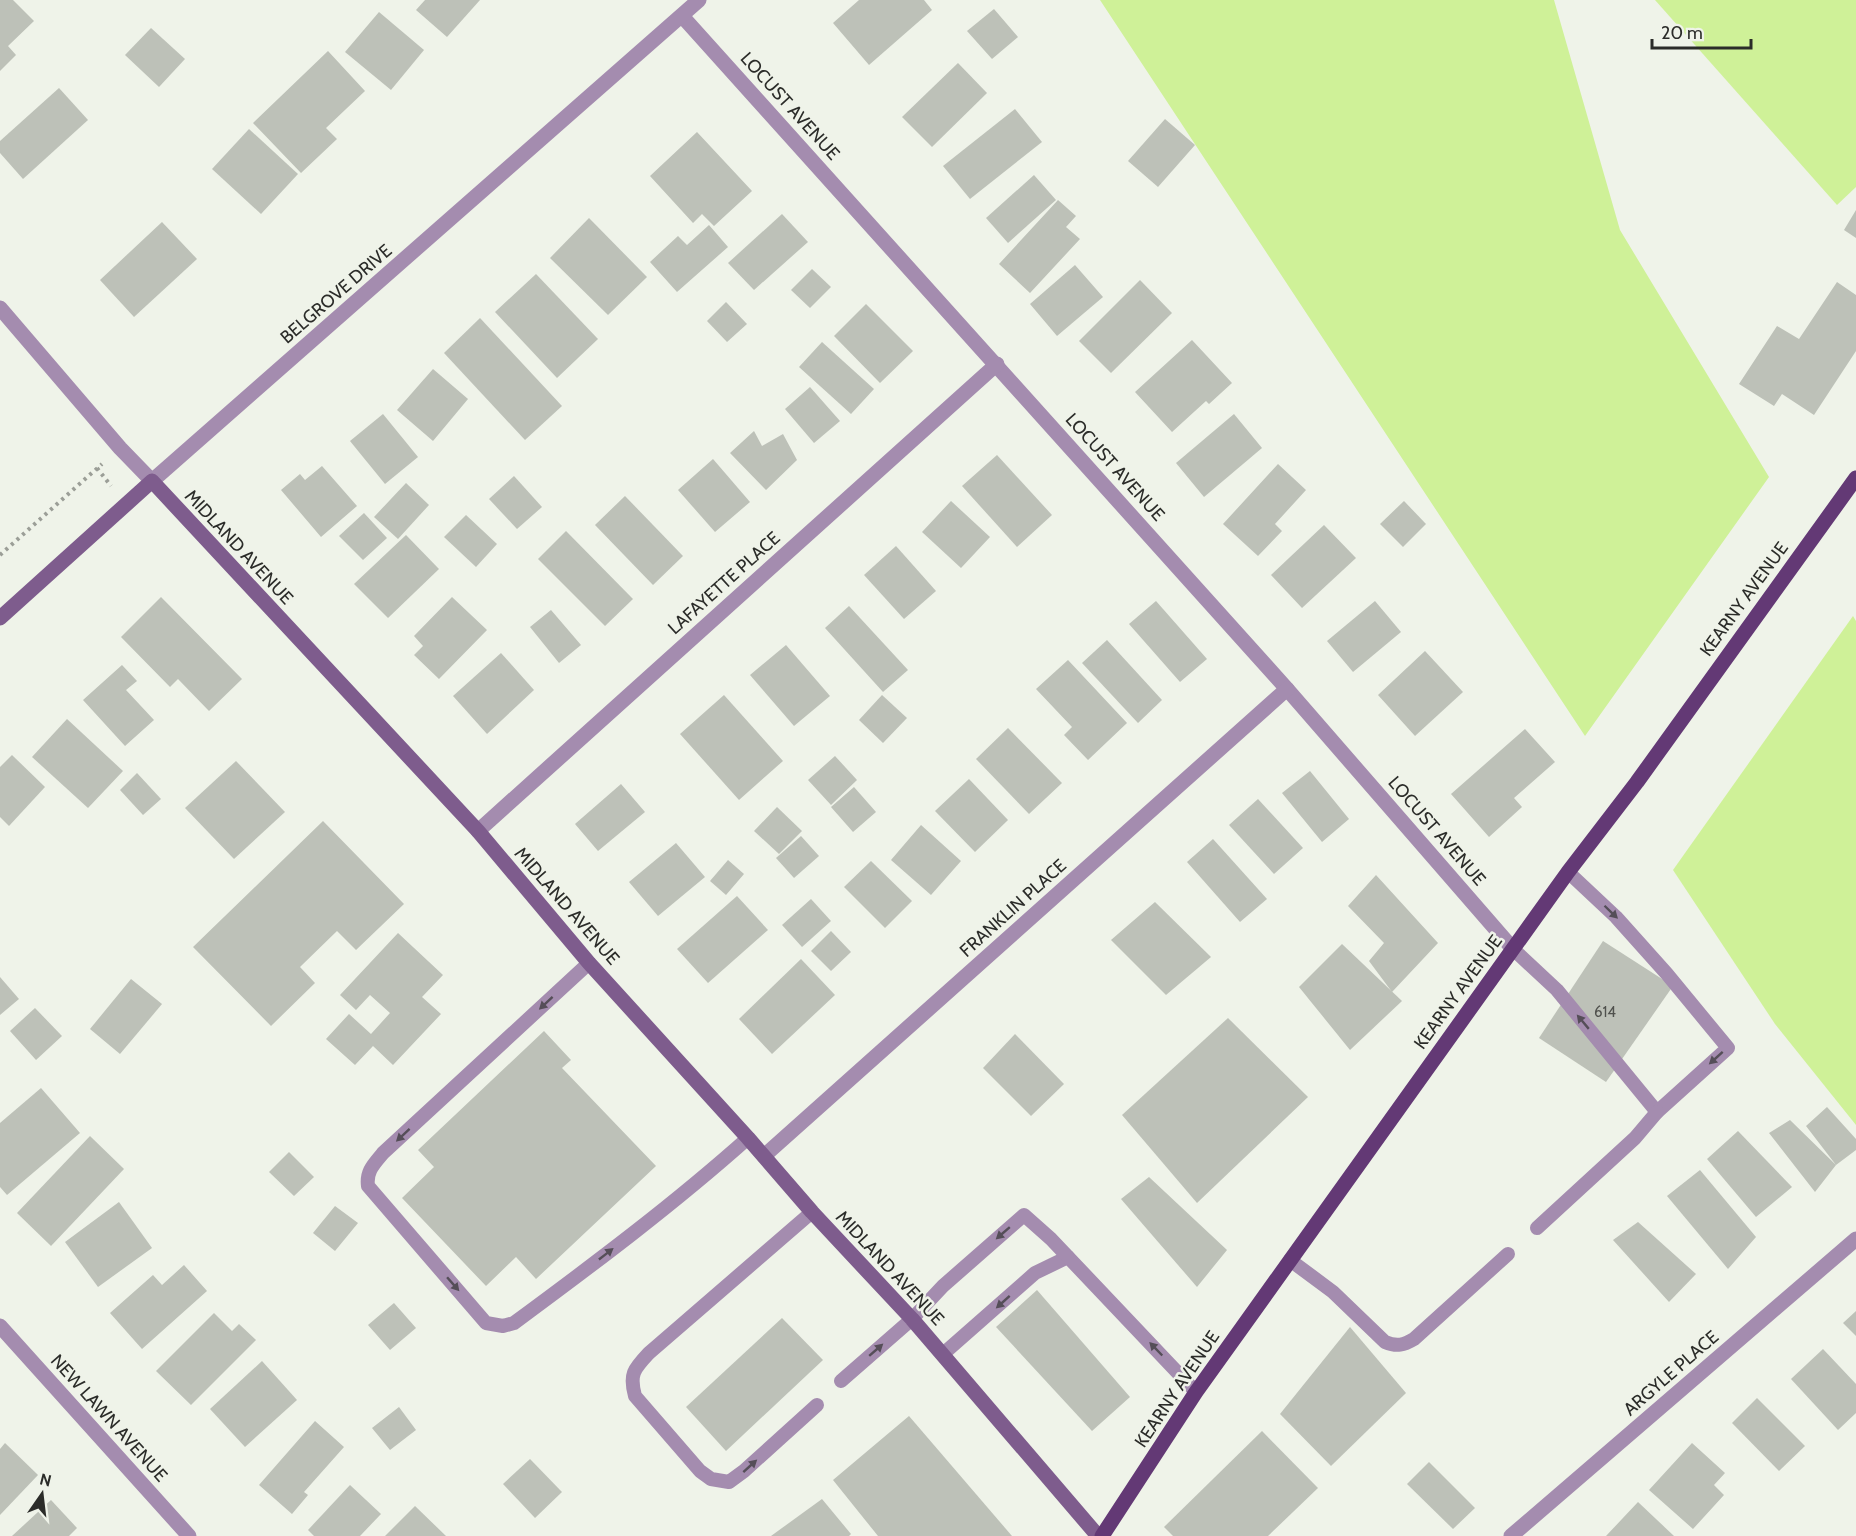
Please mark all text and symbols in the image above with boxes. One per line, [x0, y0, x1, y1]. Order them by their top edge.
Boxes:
scale bar [1652, 12, 1751, 50]
text: 20 m [1661, 22, 1703, 44]
street label: LOCUST AVENUE [736, 48, 844, 164]
street label: BELGROVE DRIVE [276, 240, 396, 348]
street label: LOCUST AVENUE [1061, 409, 1169, 525]
street label: MIDLAND AVENUE [180, 485, 298, 609]
street label: LAFAYETTE PLACE [663, 527, 785, 639]
street label: KEARNY AVENUE [1695, 538, 1793, 660]
street label: LOCUST AVENUE [1384, 772, 1490, 890]
street label: MIDLAND AVENUE [510, 843, 624, 969]
street label: FRANKLIN PLACE [955, 854, 1071, 962]
one-way arrow [1603, 905, 1617, 919]
street label: KEARNY AVENUE [1409, 931, 1507, 1053]
one-way arrow [540, 995, 554, 1009]
house number: 614 [1594, 1003, 1616, 1021]
one-way arrow [1577, 1015, 1590, 1030]
one-way arrow [1708, 1051, 1723, 1065]
one-way arrow [396, 1127, 410, 1141]
street label: MIDLAND AVENUE [831, 1206, 949, 1330]
one-way arrow [996, 1226, 1011, 1239]
one-way arrow [598, 1248, 614, 1261]
one-way arrow [446, 1276, 459, 1291]
one-way arrow [996, 1295, 1011, 1308]
street label: ARGYLE PLACE [1619, 1326, 1723, 1420]
street label: KEARNY AVENUE [1130, 1327, 1224, 1451]
one-way arrow [1149, 1342, 1163, 1357]
one-way arrow [868, 1344, 883, 1357]
street label: NEW LAWN AVENUE [46, 1350, 172, 1486]
one-way arrow [742, 1460, 757, 1473]
north arrow [12, 1464, 72, 1524]

